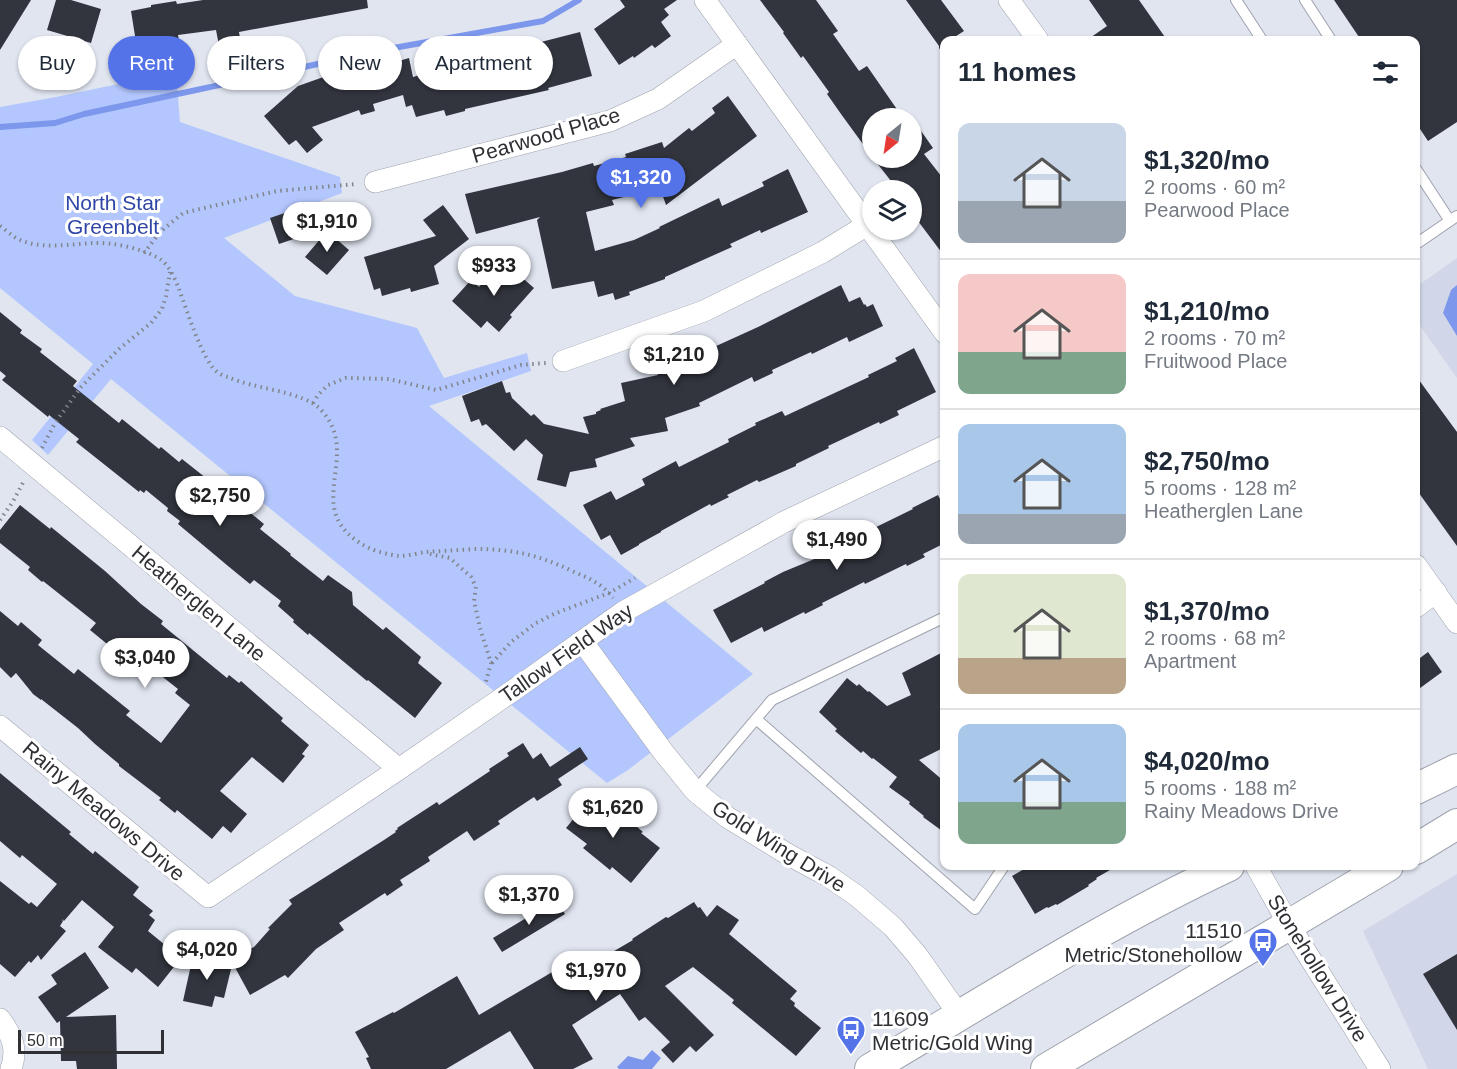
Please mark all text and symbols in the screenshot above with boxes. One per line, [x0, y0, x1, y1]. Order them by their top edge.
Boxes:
chip: Buy [18, 36, 96, 90]
chip: Rent [108, 36, 195, 90]
chip: Filters [207, 36, 306, 90]
chip: New [318, 36, 402, 90]
chip: Apartment [414, 36, 553, 90]
icon: filters [1369, 56, 1402, 89]
text: 11 homes [958, 57, 1077, 87]
street label: Pearwood Place [469, 103, 623, 167]
north arrow [862, 108, 922, 168]
map controls [862, 108, 922, 240]
text: $1,320/mo [1144, 145, 1270, 175]
icon: home [1006, 147, 1078, 219]
pin: $1,320 [592, 158, 690, 209]
text: $1,320 [610, 166, 672, 188]
text: 2 rooms · 60 m² [1144, 176, 1285, 198]
button: layers [862, 180, 922, 240]
park label: North Star Greenbelt [65, 191, 161, 238]
text: Pearwood Place [1144, 199, 1290, 221]
pin: $1,910 [278, 202, 376, 253]
text: $1,910 [296, 210, 358, 232]
pin: $933 [458, 246, 530, 297]
text: $933 [472, 254, 516, 276]
text: $1,210/mo [1144, 296, 1270, 326]
icon: home [1006, 298, 1078, 370]
text: 2 rooms · 70 m² [1144, 327, 1285, 349]
pin: $1,210 [625, 335, 723, 386]
text: $1,210 [643, 343, 705, 365]
text: Fruitwood Place [1144, 350, 1287, 372]
text: $2,750/mo [1144, 446, 1270, 476]
icon: home [1006, 448, 1078, 520]
pin: $2,750 [171, 476, 269, 527]
text: 5 rooms · 128 m² [1144, 477, 1296, 499]
text: $2,750 [189, 484, 251, 506]
text: Heatherglen Lane [1144, 500, 1303, 522]
pin: $1,490 [788, 520, 886, 571]
text: $1,490 [806, 528, 868, 550]
street label: Heatherglen Lane [128, 541, 270, 665]
text: $1,370/mo [1144, 596, 1270, 626]
street label: Tallow Field Way [495, 598, 637, 707]
icon: home [1006, 598, 1078, 670]
text: 2 rooms · 68 m² [1144, 627, 1285, 649]
pin: $3,040 [96, 638, 194, 689]
text: $3,040 [114, 646, 176, 668]
text: Apartment [1144, 650, 1236, 672]
street label: Rainy Meadows Drive [18, 737, 190, 885]
text: $4,020/mo [1144, 746, 1270, 776]
icon: home [1006, 748, 1078, 820]
text: 5 rooms · 188 m² [1144, 777, 1296, 799]
pin: $1,620 [564, 788, 662, 839]
text: $1,620 [582, 796, 644, 818]
street label: Gold Wing Drive [708, 796, 850, 896]
text: Rainy Meadows Drive [1144, 800, 1339, 822]
pin: $1,370 [480, 875, 578, 926]
text: $1,370 [498, 883, 560, 905]
street label: Stonehollow Drive [1263, 890, 1373, 1046]
place label: 11510 Metric/Stonehollow [1065, 919, 1243, 966]
bus stop icon: 11510 Metric/Stonehollow [1247, 926, 1279, 968]
pin: $4,020 [158, 930, 256, 981]
text: $4,020 [176, 938, 238, 960]
pin: $1,970 [547, 951, 645, 1002]
text: $1,970 [565, 959, 627, 981]
place label: 11609 Metric/Gold Wing [872, 1007, 1033, 1054]
bus stop icon: 11609 Metric/Gold Wing [835, 1014, 867, 1056]
scale bar [18, 1027, 164, 1054]
text: 50 m [27, 1032, 63, 1049]

